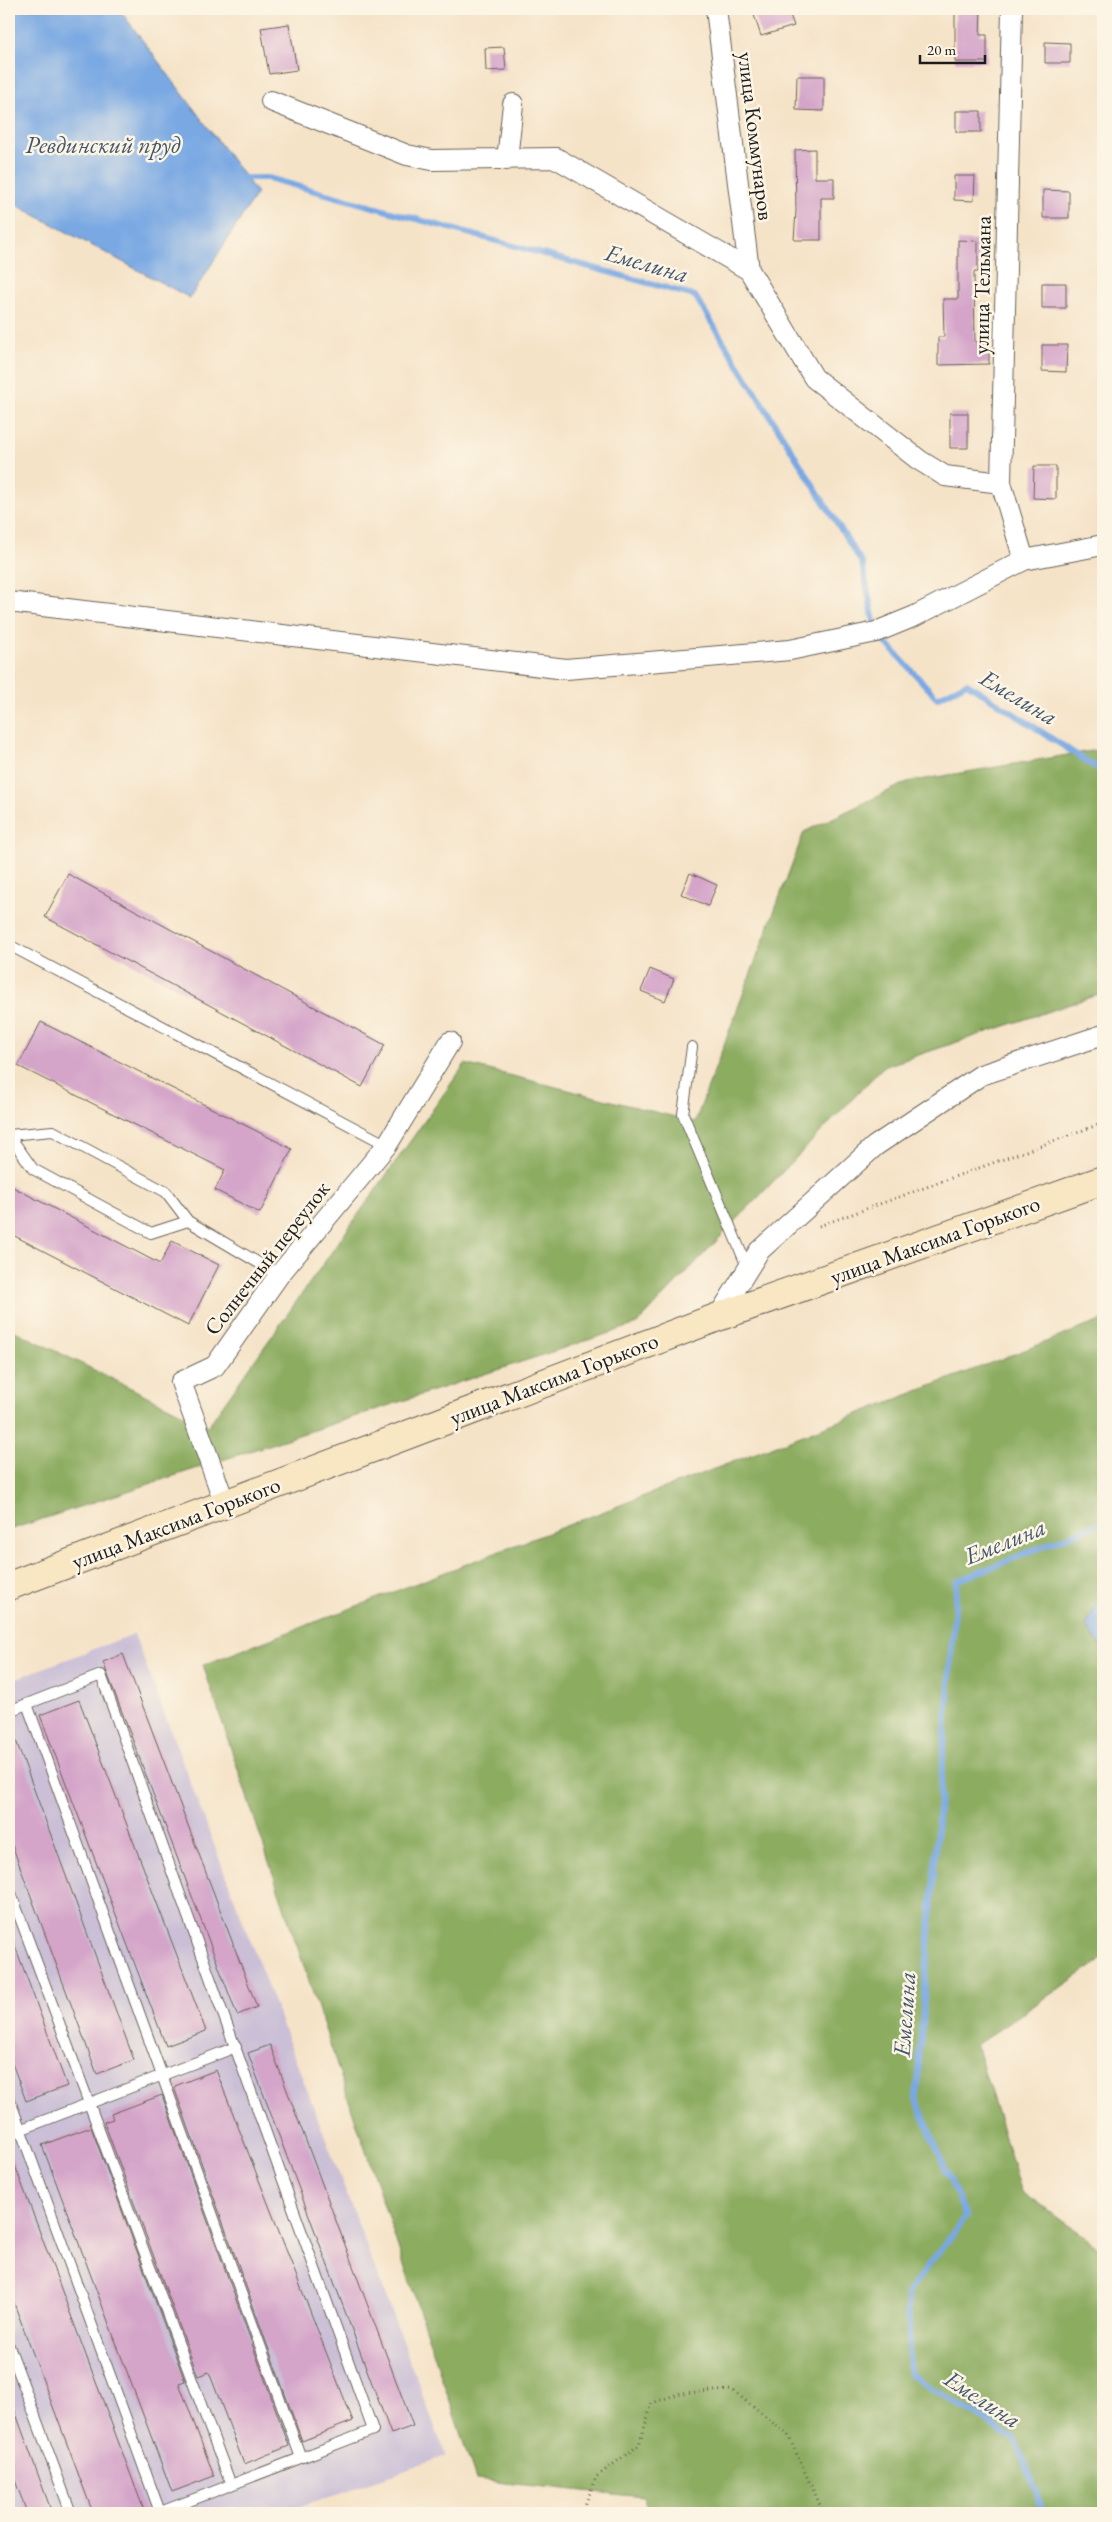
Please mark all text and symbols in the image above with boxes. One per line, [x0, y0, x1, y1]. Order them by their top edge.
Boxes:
scale bar [920, 32, 984, 64]
text: 20 m [927, 40, 956, 59]
street label: улица Коммунаров [731, 50, 781, 222]
water label: Ревдинский пруд [25, 129, 181, 160]
street label: улица Тельмана [966, 215, 998, 355]
water label: Емелина [601, 236, 692, 290]
water label: Емелина [974, 661, 1063, 732]
street label: Солнечный переулок [198, 1175, 337, 1341]
street label: улица Максима Горького [826, 1189, 1044, 1291]
street label: улица Максима Горького [446, 1326, 662, 1432]
street label: улица Максима Горького [68, 1470, 284, 1576]
water label: Емелина [959, 1511, 1050, 1572]
water label: Емелина [886, 1971, 922, 2058]
water label: Емелина [938, 2362, 1027, 2435]

